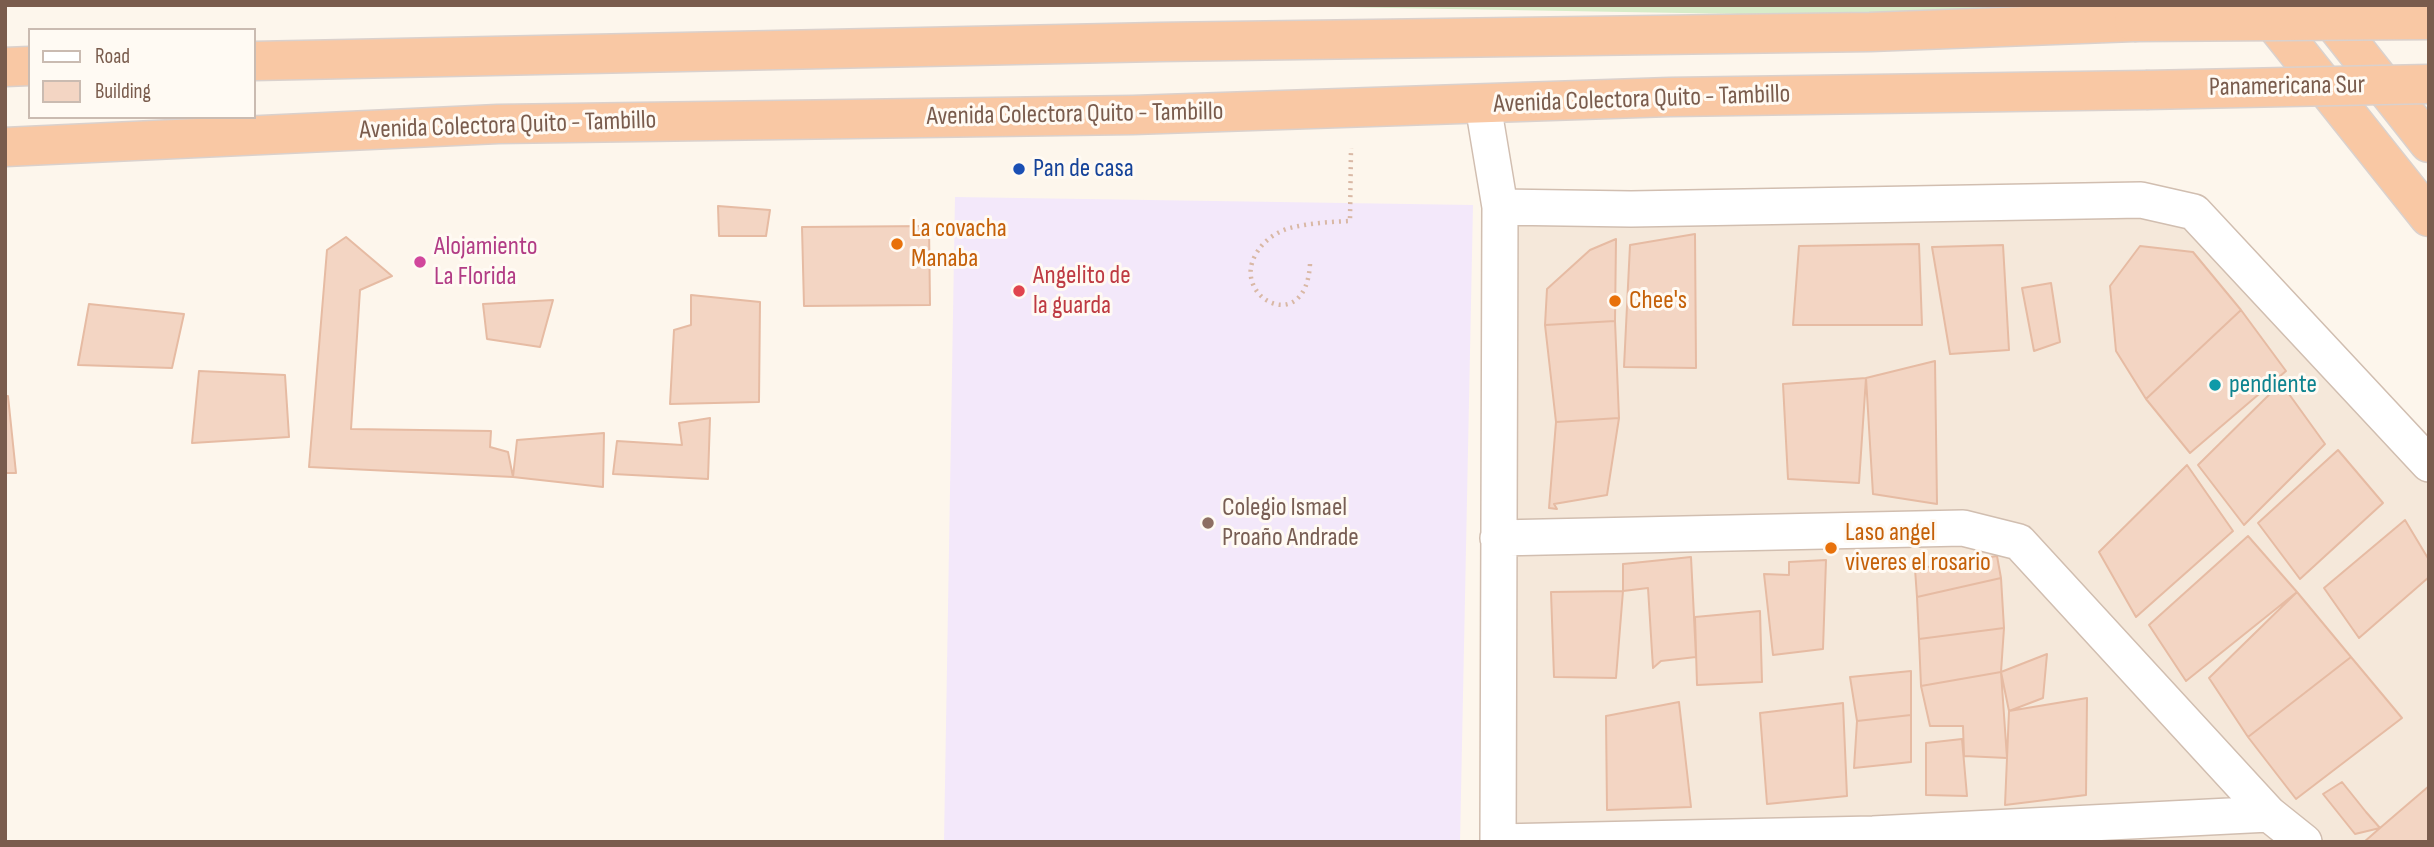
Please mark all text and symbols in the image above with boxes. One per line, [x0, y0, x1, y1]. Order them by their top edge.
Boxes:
legend [28, 28, 256, 119]
text: Road [95, 44, 130, 69]
street label: Panamericana Sur [2209, 70, 2365, 104]
text: Building [95, 79, 151, 104]
street label: Avenida Colectora Quito - Tambillo [1493, 79, 1791, 121]
street label: Avenida Colectora Quito - Tambillo [926, 97, 1224, 133]
street label: Avenida Colectora Quito - Tambillo [359, 105, 657, 147]
place label: Pan de casa [1033, 153, 1134, 185]
marker: Pan de casa [1011, 161, 1027, 177]
place label: La covacha Manaba [911, 213, 1007, 274]
place label: Alojamiento La Florida [434, 231, 538, 292]
marker: La covacha Manaba [889, 236, 905, 252]
marker: Alojamiento La Florida [412, 254, 428, 270]
place label: Angelito de la guarda [1033, 260, 1131, 322]
marker: Angelito de la guarda [1011, 283, 1027, 299]
place label: Chee's [1629, 285, 1687, 317]
marker: Chee's [1607, 293, 1623, 309]
place label: pendiente [2229, 369, 2317, 401]
marker: pendiente [2207, 377, 2223, 393]
place label: Colegio Ismael Proaño Andrade [1222, 492, 1359, 554]
marker: Colegio Ismael Proaño Andrade [1200, 515, 1216, 531]
place label: Laso angel viveres el rosario [1845, 517, 1991, 578]
marker: Laso angel viveres el rosario [1823, 540, 1839, 556]

